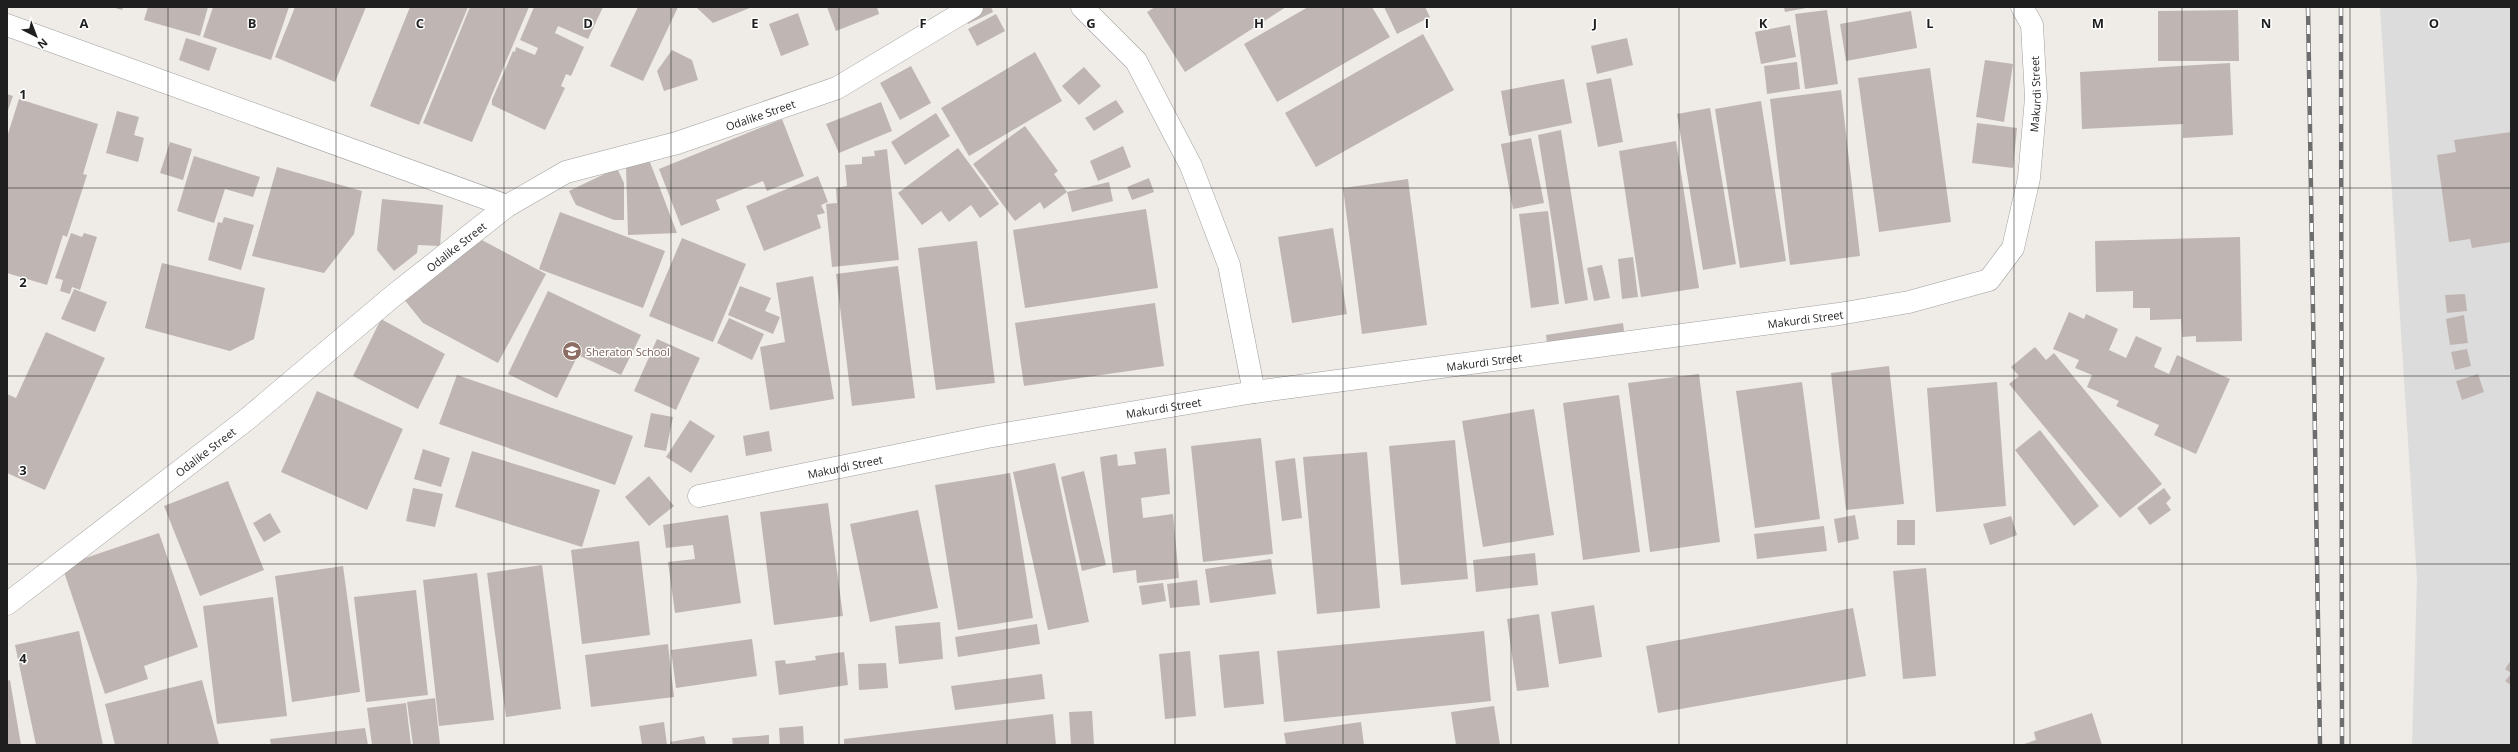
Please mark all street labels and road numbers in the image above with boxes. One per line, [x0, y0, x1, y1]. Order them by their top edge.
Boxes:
street label: Makurdi Street [2026, 55, 2044, 133]
street label: Odalike Street [723, 95, 797, 133]
street label: Odalike Street [423, 218, 489, 275]
street label: Makurdi Street [1767, 306, 1844, 331]
street label: Makurdi Street [1445, 349, 1523, 374]
street label: Makurdi Street [1125, 394, 1202, 421]
street label: Odalike Street [172, 423, 238, 480]
street label: Makurdi Street [806, 451, 884, 481]

